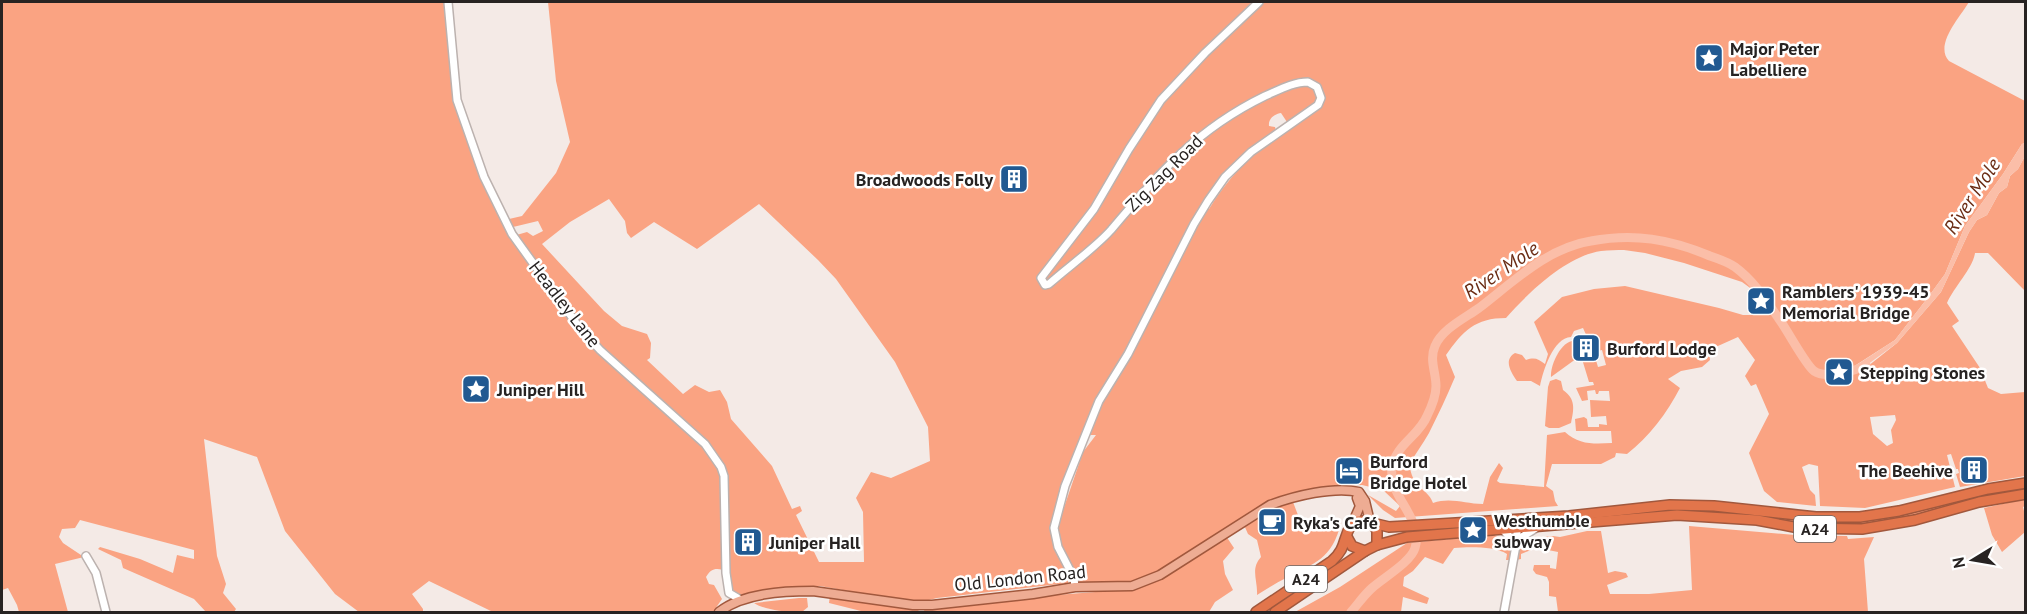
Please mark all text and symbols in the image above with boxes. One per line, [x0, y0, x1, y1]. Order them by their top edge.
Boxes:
place label: Major Peter Labelliere [1730, 37, 1820, 81]
place icon: Major Peter Labelliere [1693, 42, 1725, 74]
street label: Zig Zag Road [1121, 130, 1207, 216]
water label: River Mole [1938, 152, 2007, 239]
building icon: Broadwoods Folly [998, 163, 1030, 195]
place label: Broadwoods Folly [856, 168, 993, 191]
water label: River Mole [1458, 235, 1544, 305]
street label: Headley Lane [524, 256, 606, 352]
place label: Ramblers' 1939-45 Memorial Bridge [1782, 280, 1929, 324]
place icon: Ramblers' 1939-45 Memorial Bridge [1745, 285, 1777, 317]
building icon: Burford Lodge [1570, 332, 1602, 364]
place label: Burford Lodge [1607, 337, 1716, 360]
place icon: Stepping Stones [1823, 356, 1855, 388]
place label: Stepping Stones [1860, 361, 1986, 384]
place icon: Juniper Hill [460, 373, 492, 405]
place label: Juniper Hill [496, 378, 585, 401]
place label: Burford Bridge Hotel [1370, 450, 1468, 494]
building icon: The Beehive [1958, 454, 1990, 486]
hotel icon: Burford Bridge Hotel [1333, 455, 1365, 487]
place label: The Beehive [1858, 459, 1953, 482]
cafe icon: Ryka's Café [1256, 506, 1288, 538]
place label: Westhumble subway [1494, 509, 1590, 553]
place label: Ryka's Café [1293, 511, 1378, 534]
place icon: Westhumble subway [1457, 514, 1489, 546]
road number: A24 [1794, 516, 1836, 542]
building icon: Juniper Hall [732, 526, 764, 558]
north arrow [1943, 530, 2003, 590]
place label: Juniper Hall [768, 531, 861, 554]
text: N [1947, 556, 1969, 570]
street label: Old London Road [953, 560, 1087, 596]
road number: A24 [1285, 566, 1327, 592]

